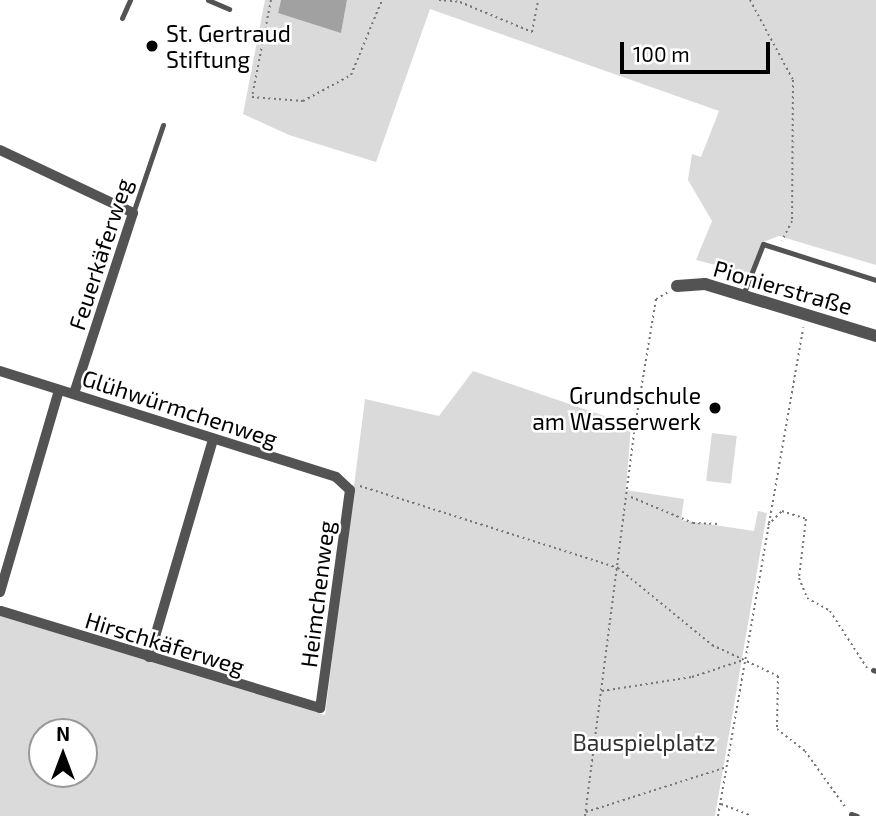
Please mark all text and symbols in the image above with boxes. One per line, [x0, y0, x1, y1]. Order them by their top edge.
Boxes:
place label: St. Gertraud Stiftung [166, 19, 291, 73]
scale bar [624, 28, 774, 72]
marker: St. Gertraud Stiftung [144, 38, 160, 54]
text: 100 m [633, 41, 690, 66]
street label: Feuerkäferweg [63, 175, 137, 333]
street label: Pionierstraße [710, 254, 856, 320]
street label: Glühwürmchenweg [79, 363, 281, 453]
place label: Grundschule am Wasserwerk [532, 381, 701, 435]
marker: Grundschule am Wasserwerk [707, 400, 723, 416]
street label: Heimchenweg [294, 519, 340, 669]
street label: Hirschkäferweg [82, 606, 248, 680]
north arrow [28, 718, 98, 788]
text: N [56, 722, 70, 745]
park label: Bauspielplatz [572, 728, 716, 756]

